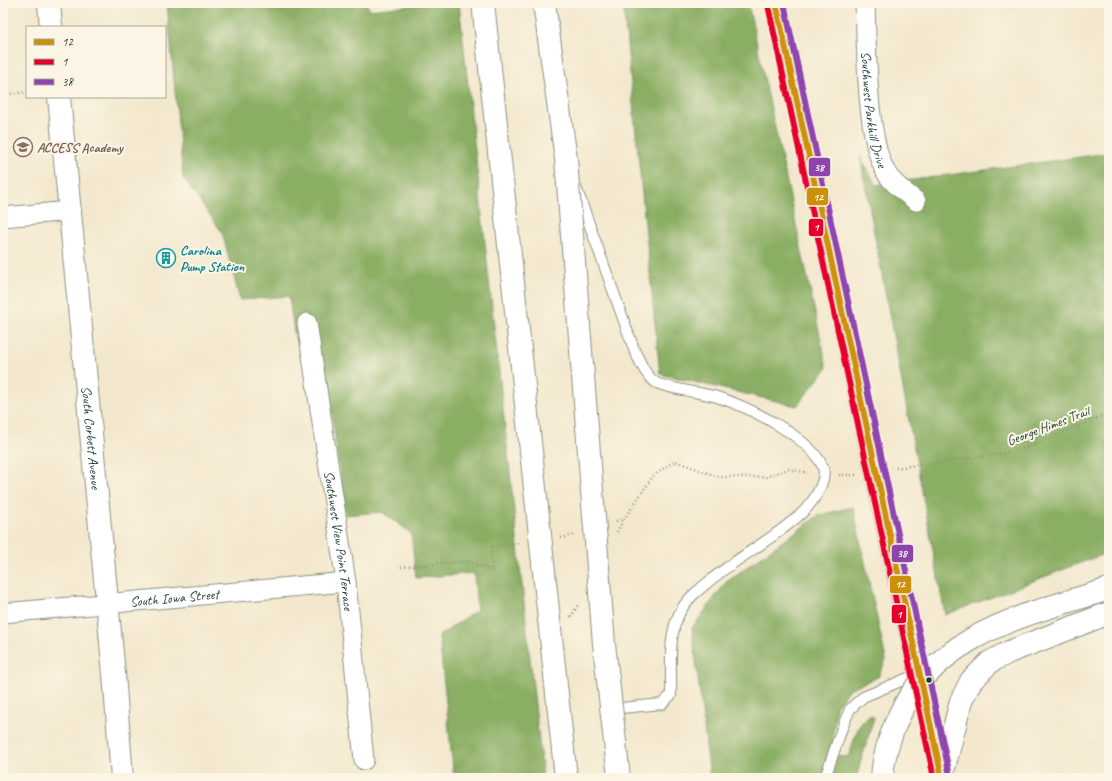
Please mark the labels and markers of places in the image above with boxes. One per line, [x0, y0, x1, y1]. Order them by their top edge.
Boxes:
school or university icon: ACCESS Academy [12, 136, 34, 158]
place label: ACCESS Academy [37, 139, 124, 156]
place label: Carolina Pump Station [180, 242, 245, 275]
building icon: Carolina Pump Station [155, 247, 177, 269]
unlabelled marker [924, 675, 934, 685]

